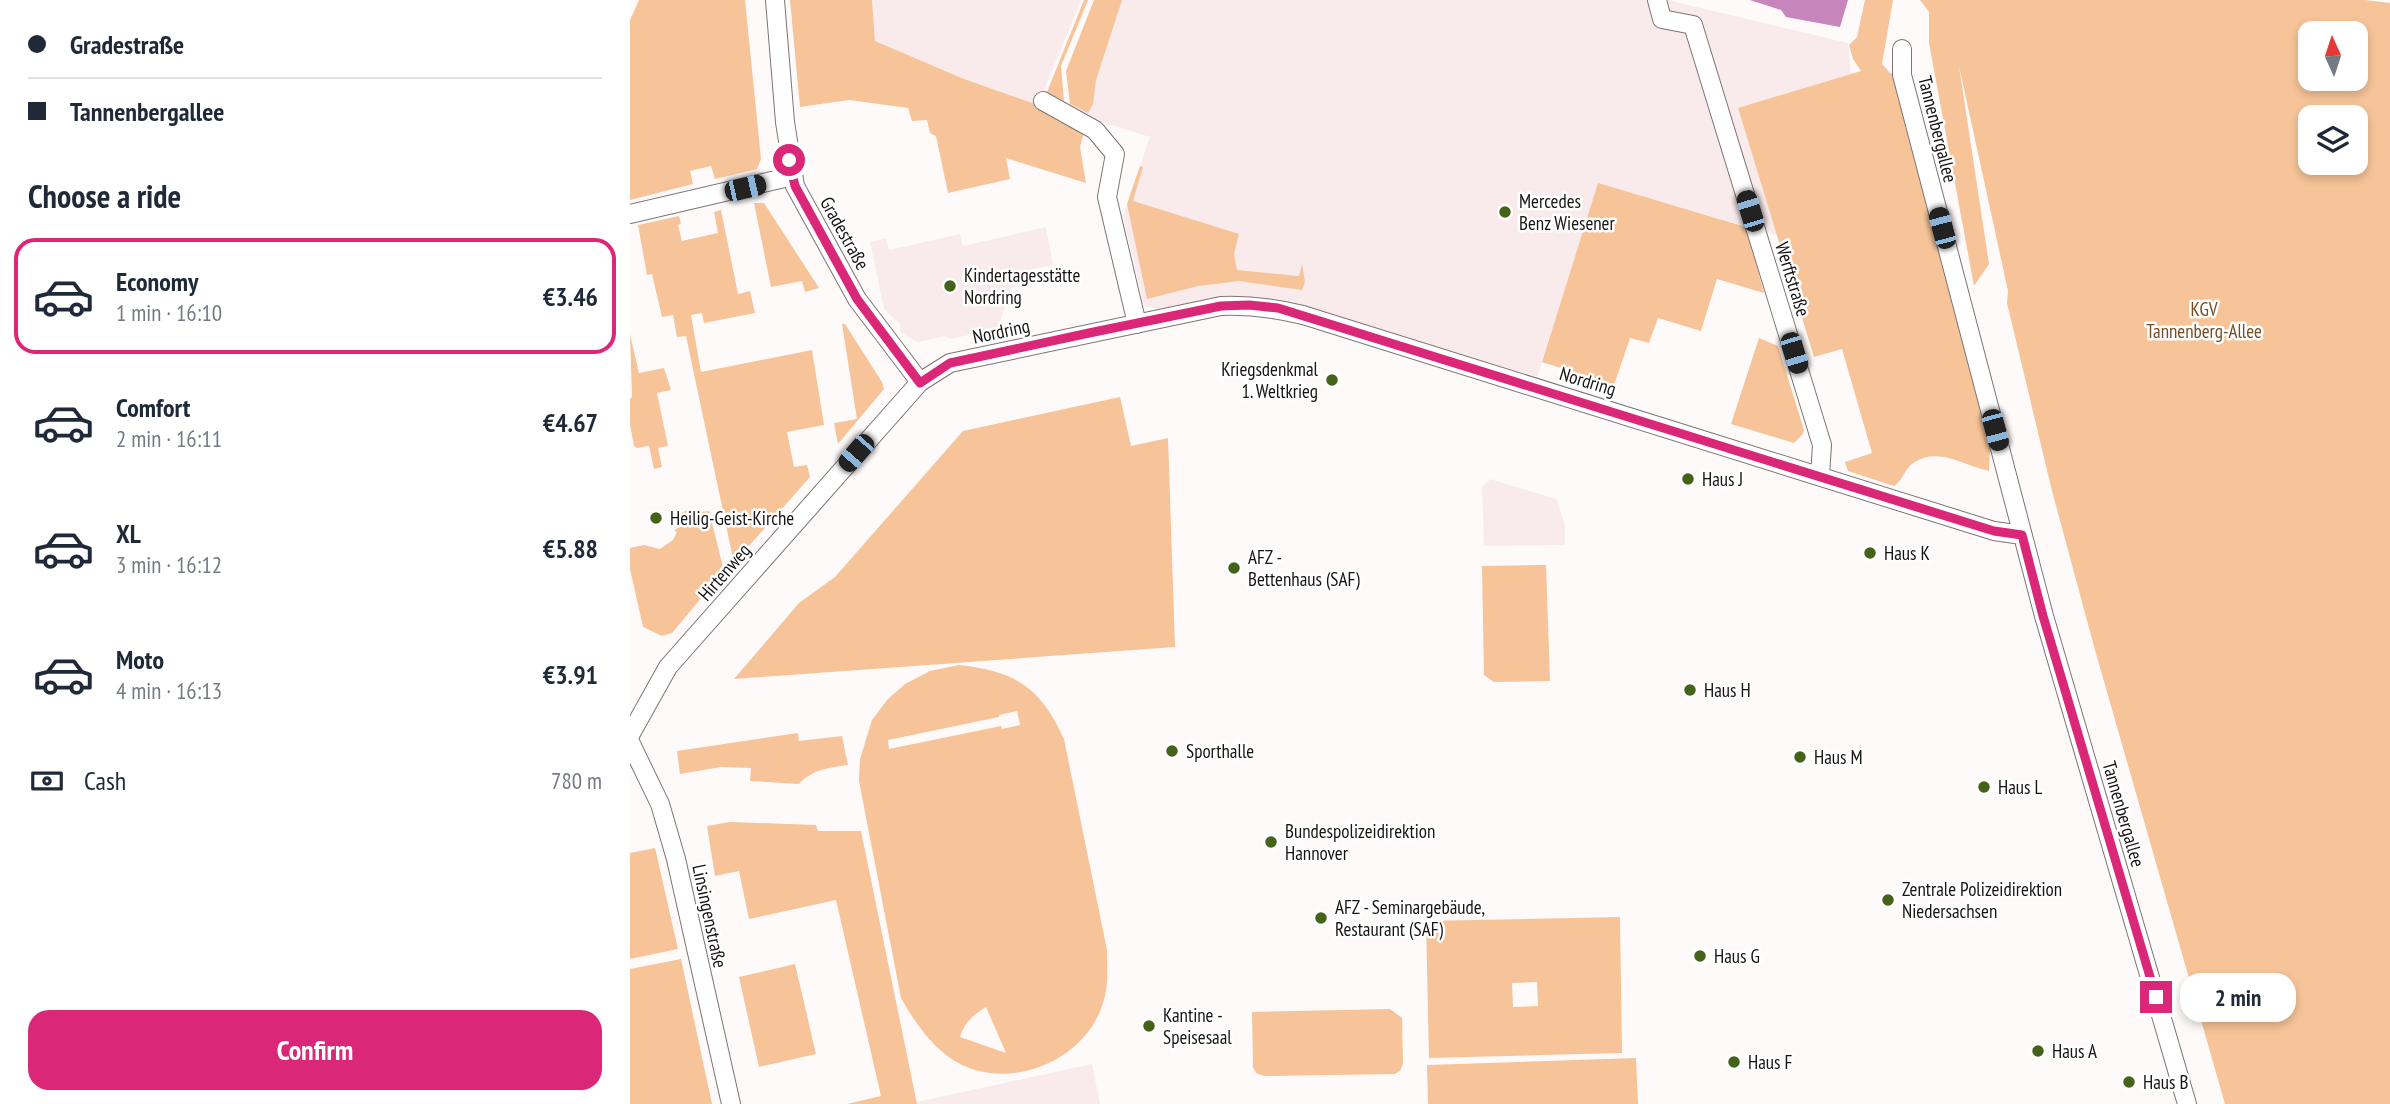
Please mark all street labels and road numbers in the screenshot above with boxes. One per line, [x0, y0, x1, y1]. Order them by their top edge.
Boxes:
street label: Tannenbergallee [1913, 73, 1963, 185]
street label: Gradestraße [815, 192, 875, 274]
street label: Werftstraße [1770, 239, 1816, 319]
street label: Nordring [970, 313, 1032, 349]
street label: Nordring [1557, 361, 1619, 401]
street label: Hirtenweg [693, 538, 755, 606]
street label: Tannenbergallee [2097, 758, 2151, 870]
street label: Linsingenstraße [687, 862, 733, 970]

